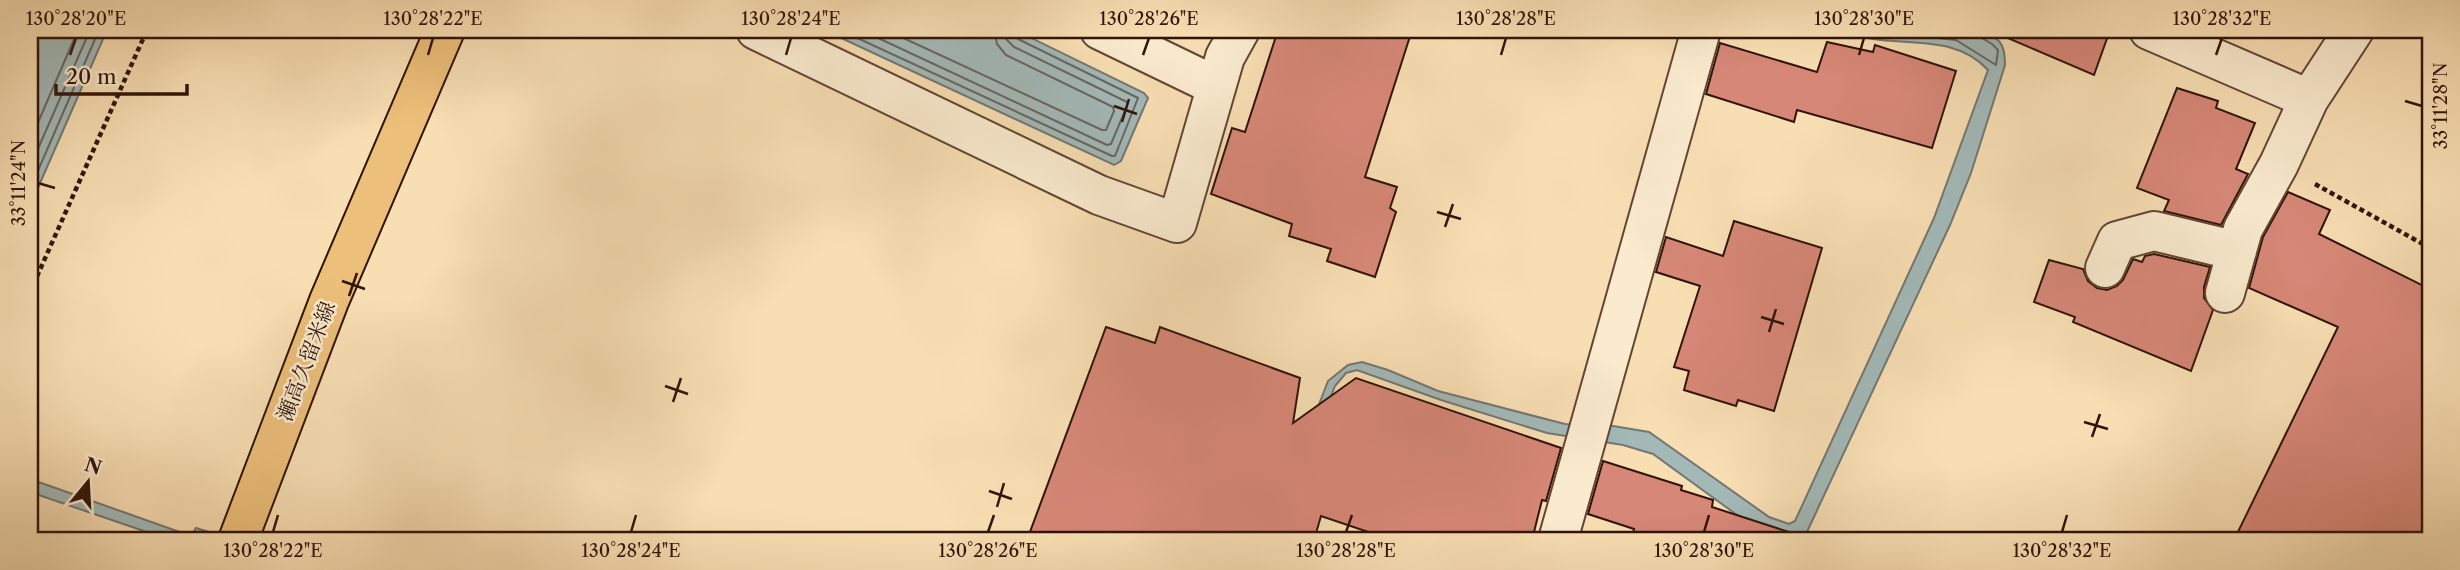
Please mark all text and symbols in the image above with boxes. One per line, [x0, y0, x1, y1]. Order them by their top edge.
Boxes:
text: 130°28'20"E [26, 8, 126, 30]
text: 130°28'22"E [383, 8, 483, 30]
text: 130°28'24"E [741, 8, 841, 30]
text: 130°28'26"E [1099, 8, 1199, 30]
text: 130°28'28"E [1456, 8, 1556, 30]
text: 130°28'30"E [1814, 8, 1914, 30]
text: 130°28'32"E [2172, 8, 2272, 30]
scale bar [56, 52, 187, 96]
text: 33°11'28"N [2430, 62, 2452, 150]
text: 20 m [66, 64, 117, 89]
text: 33°11'24"N [8, 140, 30, 226]
street label: 瀬高久留米線 [272, 298, 340, 424]
north arrow [52, 448, 122, 518]
text: N [82, 453, 105, 480]
text: 130°28'22"E [223, 540, 323, 562]
text: 130°28'24"E [581, 540, 681, 562]
text: 130°28'26"E [938, 540, 1038, 562]
text: 130°28'28"E [1296, 540, 1396, 562]
text: 130°28'30"E [1654, 540, 1754, 562]
text: 130°28'32"E [2012, 540, 2112, 562]

